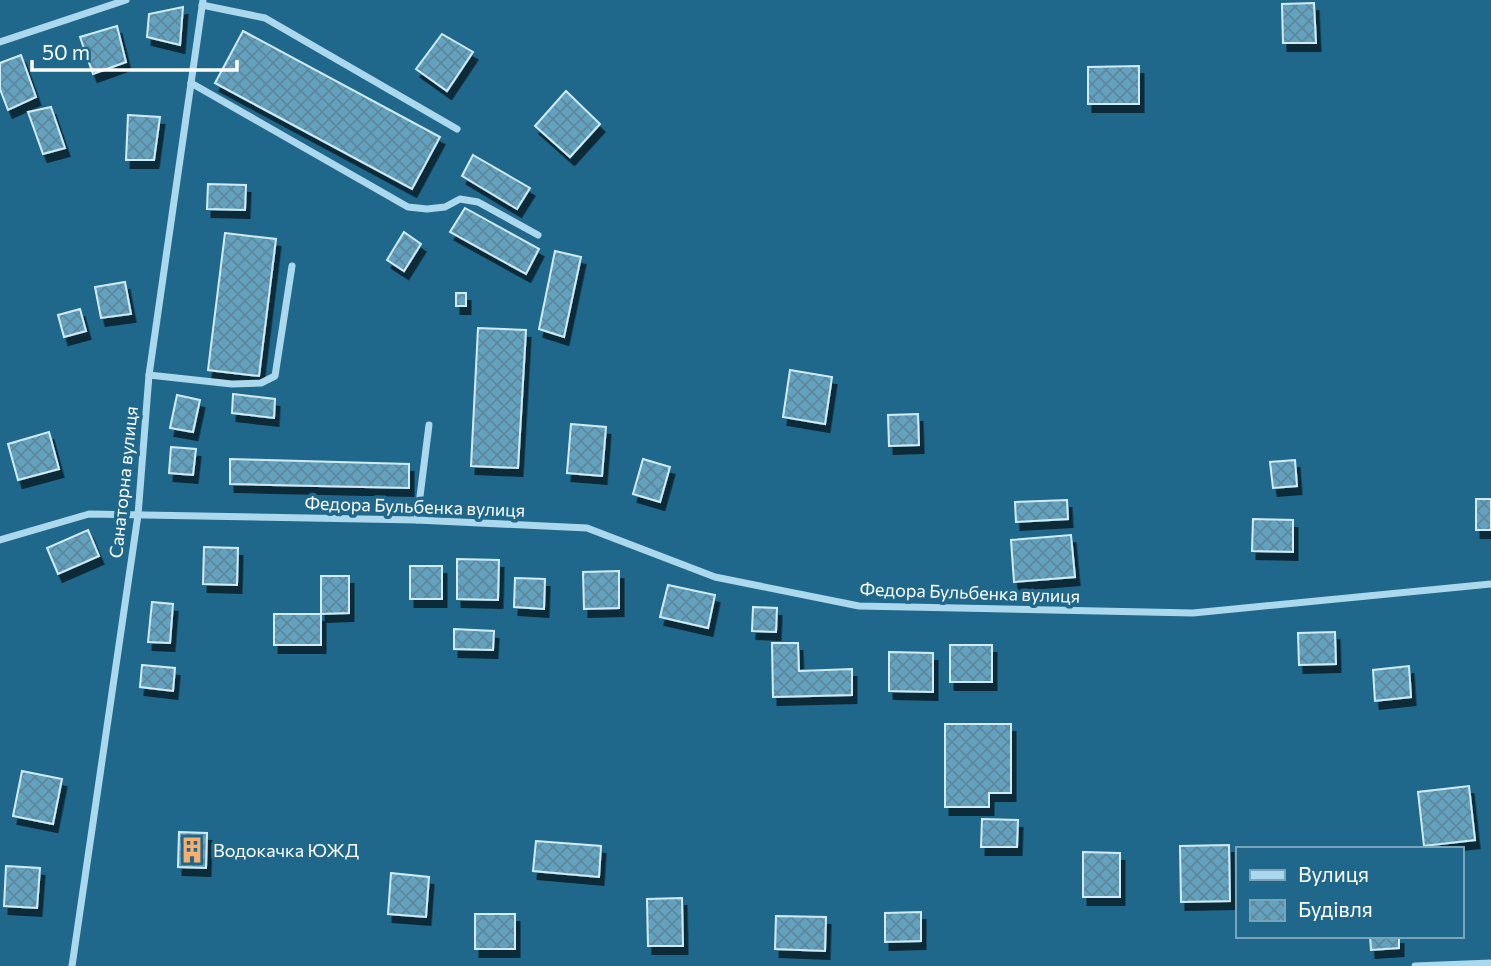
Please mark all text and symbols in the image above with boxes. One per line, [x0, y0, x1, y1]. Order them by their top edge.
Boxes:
scale bar [32, 28, 236, 72]
text: 50 m [42, 39, 90, 64]
street label: Санаторна вулиця [104, 405, 142, 559]
street label: Федора Бульбенка вулиця [304, 491, 526, 521]
street label: Федора Бульбенка вулиця [859, 577, 1081, 607]
building icon: Водокачка ЮЖД [177, 835, 207, 865]
place label: Водокачка ЮЖД [213, 839, 359, 861]
legend [1236, 847, 1463, 938]
text: Вулиця [1298, 861, 1369, 886]
text: Будівля [1298, 896, 1373, 921]

